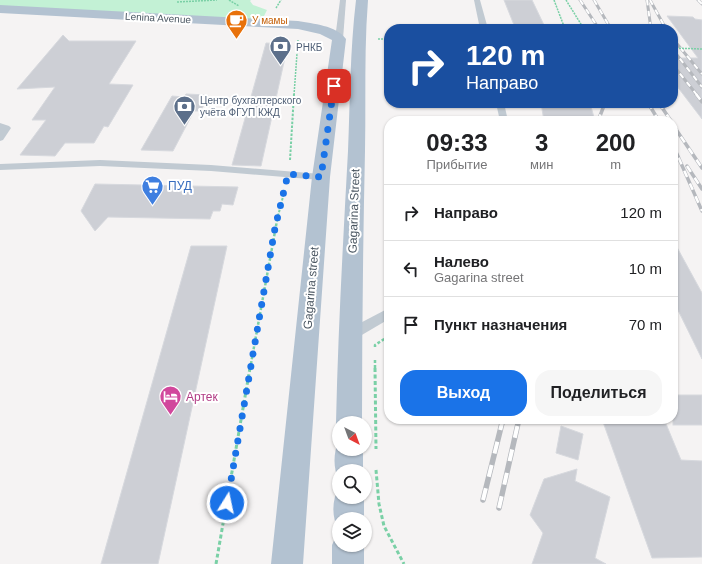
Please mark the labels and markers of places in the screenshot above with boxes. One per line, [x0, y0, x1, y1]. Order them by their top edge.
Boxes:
cafe icon: У мамы [223, 7, 249, 40]
place label: У мамы [252, 15, 288, 26]
bank icon: РНКБ [267, 34, 293, 67]
place label: РНКБ [296, 42, 323, 53]
pin [317, 69, 351, 103]
bank icon: Центр бухгалтерского учёта ФГУП КЖД [171, 93, 197, 126]
place label: Центр бухгалтерского учёта ФГУП КЖД [200, 95, 302, 118]
supermarket icon: ПУД [140, 173, 166, 206]
place label: ПУД [168, 179, 192, 193]
hotel icon: Артек [158, 384, 184, 417]
place label: Артек [186, 390, 218, 404]

